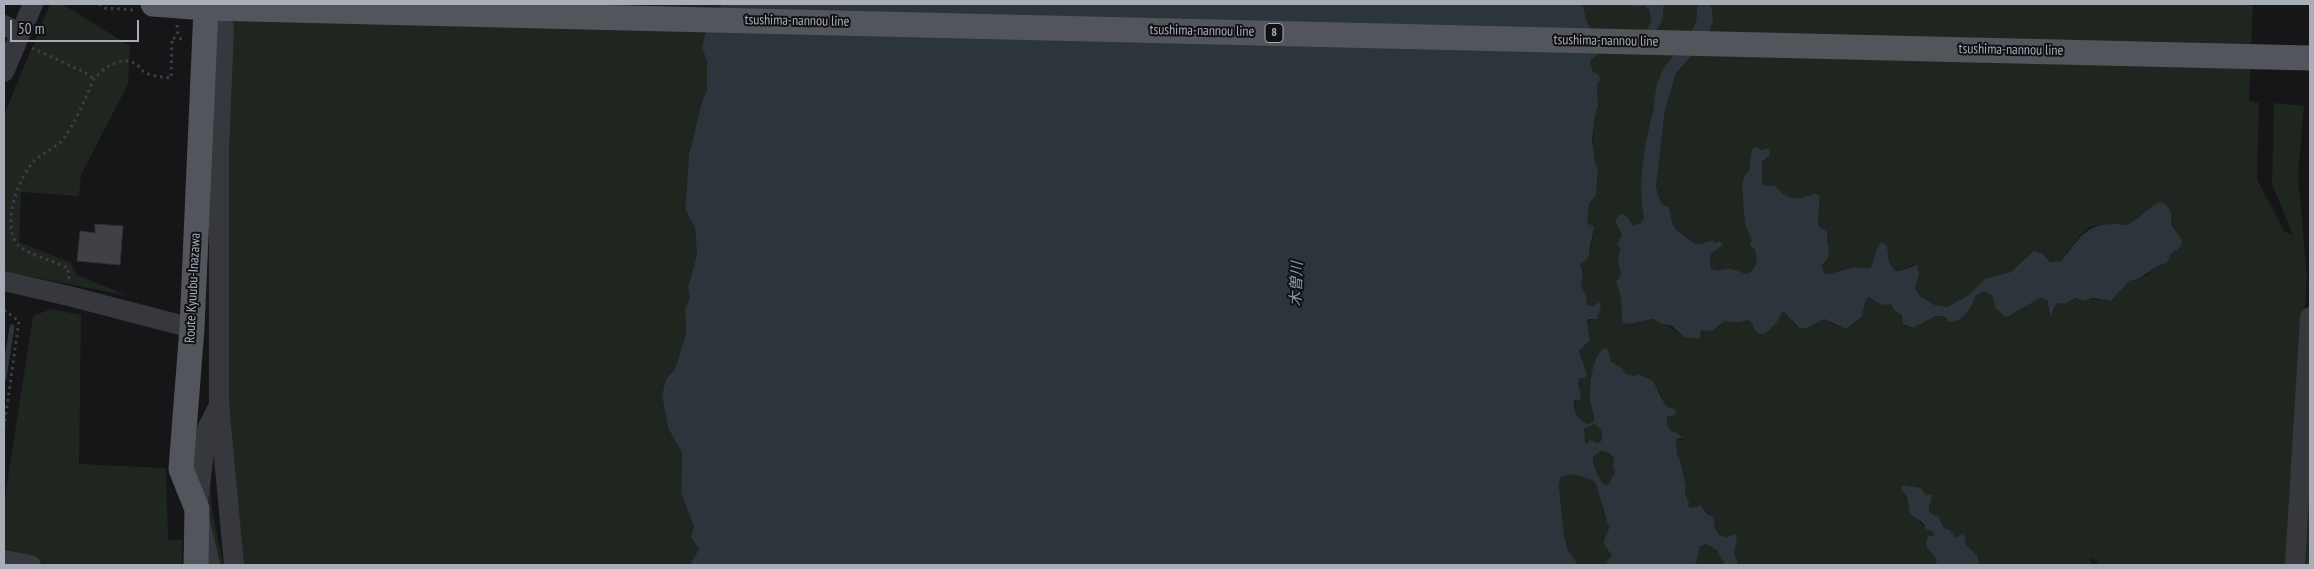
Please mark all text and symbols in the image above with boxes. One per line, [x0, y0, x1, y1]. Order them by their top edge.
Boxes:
scale bar [12, 10, 141, 42]
street label: tsushima-nannou line [744, 12, 850, 30]
text: 50 m [18, 19, 44, 38]
street label: tsushima-nannou line [1149, 22, 1255, 40]
road number: 8 [1265, 23, 1283, 42]
street label: tsushima-nannou line [1553, 32, 1659, 50]
street label: tsushima-nannou line [1958, 41, 2064, 59]
street label: Route Kyuubu-Inazawa [182, 233, 204, 343]
water label: 木曽川 [1287, 261, 1307, 307]

